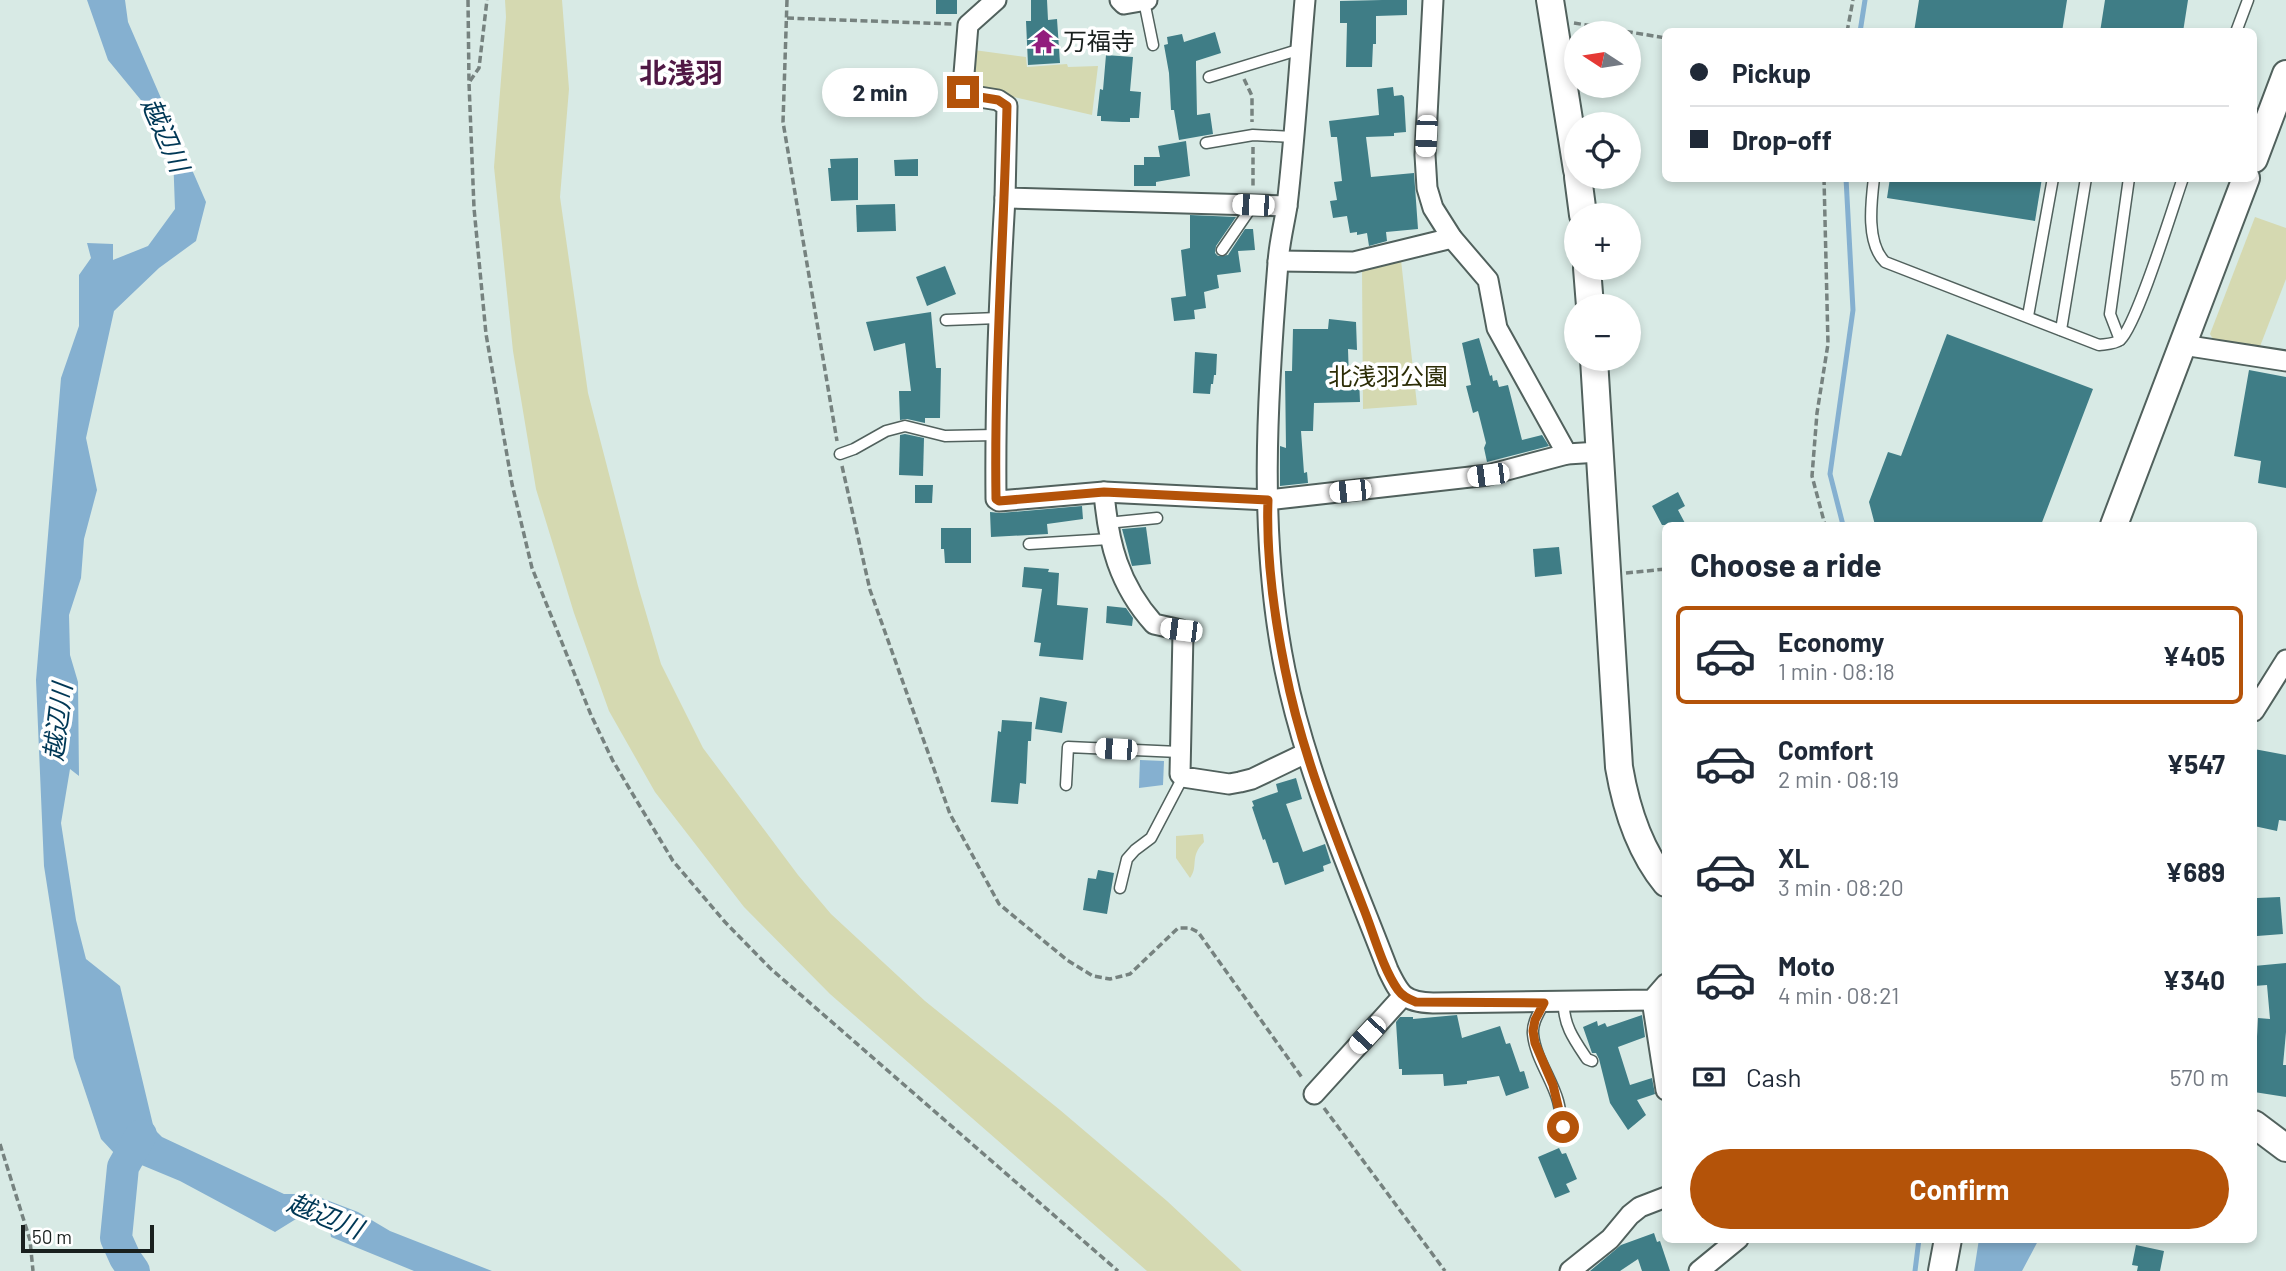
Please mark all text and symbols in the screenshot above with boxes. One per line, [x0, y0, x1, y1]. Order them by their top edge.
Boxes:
north arrow [1564, 21, 1642, 98]
map controls [1564, 21, 1641, 371]
place label: 万福寺 [1063, 26, 1135, 55]
temple icon: 万福寺 [1029, 28, 1057, 56]
district label: 北浅羽 [639, 55, 723, 89]
text: Pickup [1732, 57, 1811, 88]
callout: 2 min [823, 68, 939, 116]
route end [947, 76, 979, 108]
text: 2 min [852, 78, 908, 106]
water label: 越辺川 [136, 92, 198, 179]
button: locate [1564, 112, 1641, 189]
car [1415, 114, 1438, 158]
text: Drop-off [1732, 124, 1832, 155]
car [1232, 194, 1275, 216]
button: + [1564, 203, 1641, 280]
button: − [1564, 294, 1641, 371]
park label: 北浅羽公園 [1328, 361, 1448, 390]
car [1466, 462, 1511, 488]
car [1329, 478, 1372, 504]
text: Choose a ride [1690, 545, 1882, 583]
car [1159, 617, 1204, 643]
icon: car [1694, 624, 1757, 687]
text: Economy [1778, 626, 1884, 657]
text: ¥405 [2163, 640, 2225, 671]
text: 1 min · 08:18 [1778, 657, 1895, 685]
water label: 越辺川 [36, 678, 77, 762]
icon: car [1694, 732, 1757, 795]
text: Comfort [1778, 734, 1874, 765]
car [1095, 737, 1138, 761]
text: ¥547 [2166, 748, 2225, 779]
text: 2 min · 08:19 [1778, 765, 1899, 793]
icon: car [1694, 840, 1757, 903]
text: XL [1778, 842, 1809, 873]
text: ¥689 [2165, 856, 2225, 887]
text: 3 min · 08:20 [1778, 873, 1904, 901]
icon: car [1694, 948, 1757, 1011]
text: Moto [1778, 950, 1835, 981]
text: ¥340 [2163, 964, 2225, 995]
text: 4 min · 08:21 [1778, 981, 1899, 1009]
car [1345, 1012, 1390, 1058]
icon: cash [1690, 1058, 1728, 1096]
text: Cash [1746, 1061, 1801, 1092]
text: 570 m [2170, 1063, 2229, 1091]
route start [1547, 1111, 1579, 1143]
button: Confirm [1690, 1149, 2229, 1229]
water label: 越辺川 [284, 1186, 370, 1245]
scale bar [21, 1222, 154, 1254]
text: 50 m [32, 1225, 72, 1248]

